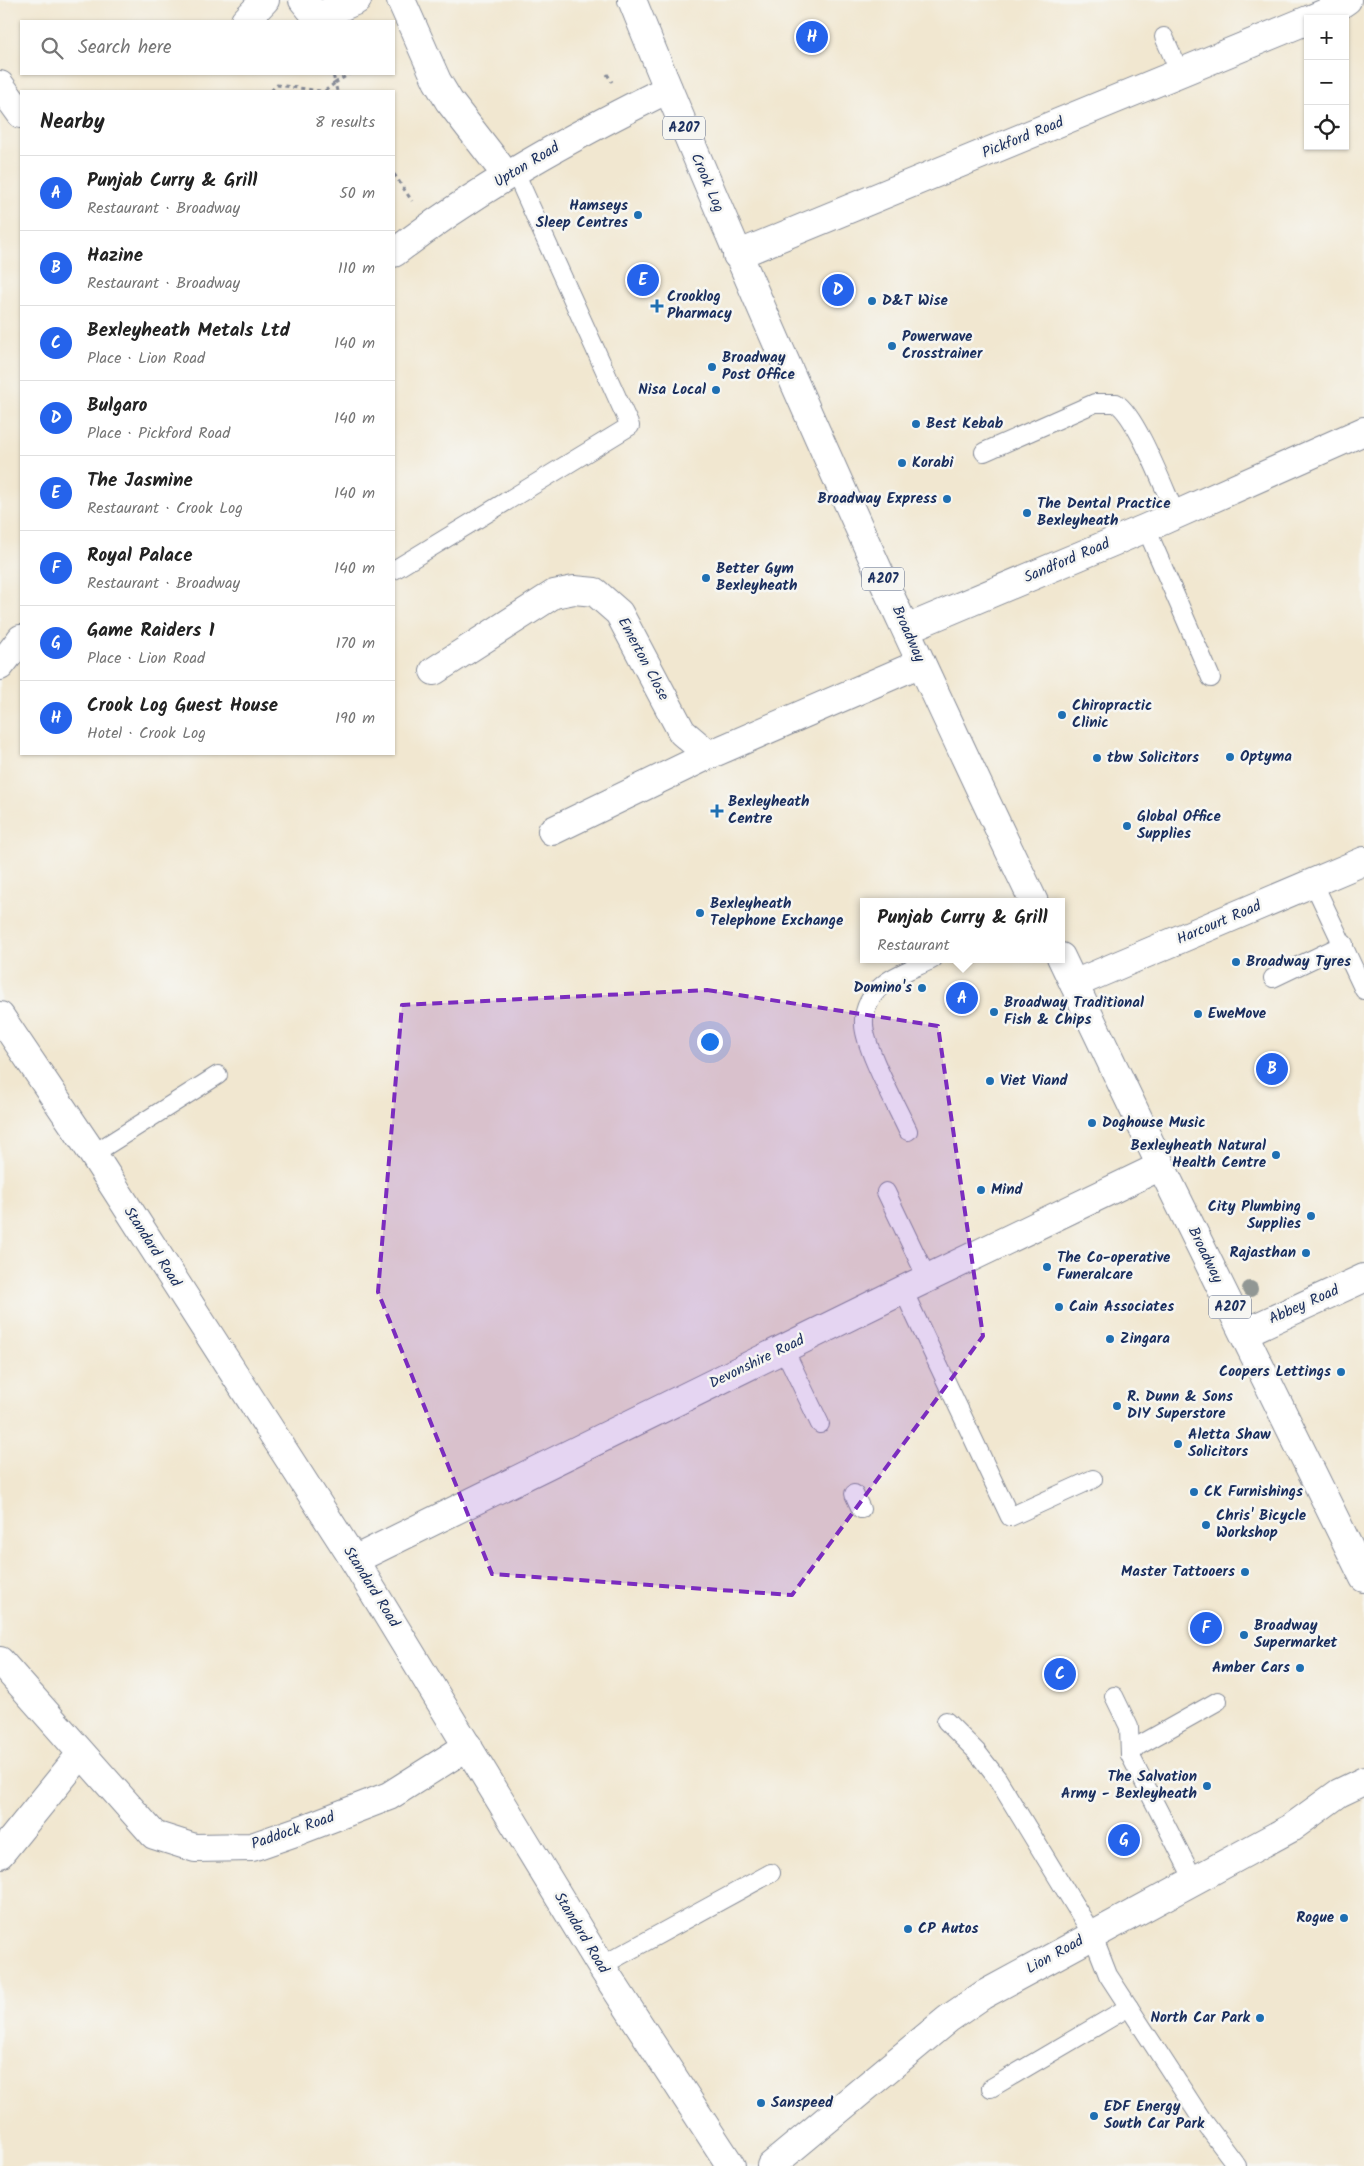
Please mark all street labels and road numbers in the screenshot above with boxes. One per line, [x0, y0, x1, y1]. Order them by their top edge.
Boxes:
street label: Pickford Road [978, 110, 1068, 165]
road number: A207 [663, 116, 705, 140]
street label: Upton Road [490, 136, 565, 194]
street label: Crook Log [684, 149, 730, 217]
street label: Sandford Road [1020, 532, 1114, 590]
road number: A207 [862, 568, 904, 590]
street label: Broadway [885, 602, 932, 667]
street label: Emerton Close [611, 613, 675, 705]
street label: Harcourt Road [1173, 894, 1265, 952]
street label: Standard Road [117, 1202, 187, 1292]
street label: Broadway [1181, 1223, 1229, 1288]
street label: Abbey Road [1265, 1279, 1343, 1331]
road number: A207 [1209, 1295, 1251, 1318]
street label: Devonshire Road [705, 1328, 809, 1395]
street label: Standard Road [336, 1542, 406, 1633]
street label: Paddock Road [248, 1805, 338, 1856]
street label: Standard Road [547, 1887, 615, 1979]
street label: Lion Road [1022, 1929, 1089, 1981]

